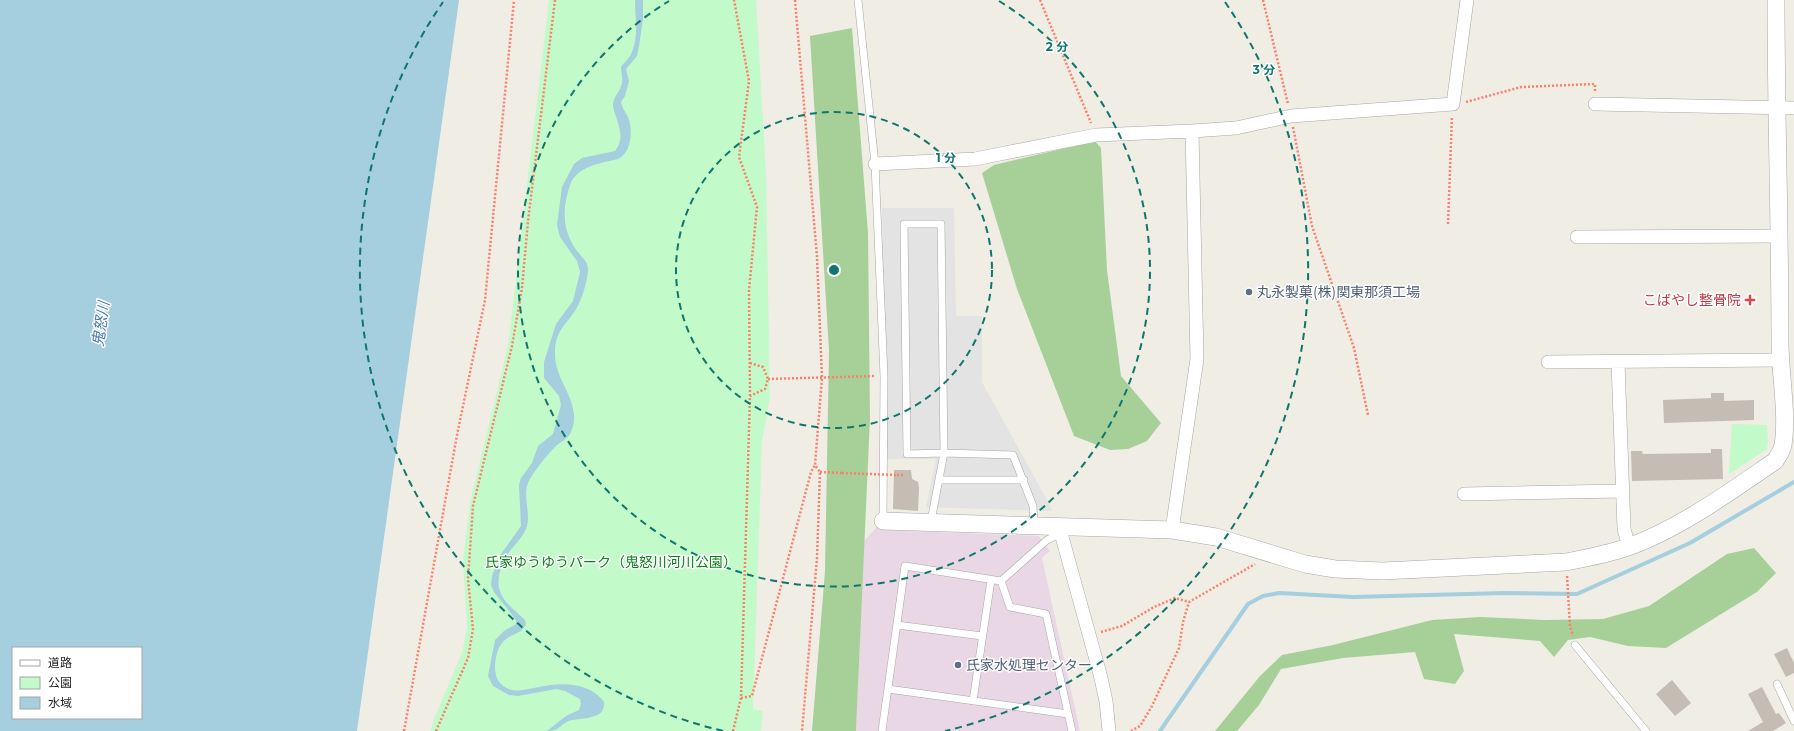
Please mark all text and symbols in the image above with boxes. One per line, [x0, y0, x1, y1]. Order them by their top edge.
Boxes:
text: 2 分 [1046, 39, 1068, 54]
text: 3 分 [1252, 62, 1275, 77]
text: 1 分 [936, 150, 956, 165]
centre of rings [827, 263, 841, 277]
place label: 丸永製菓(株)関東那須工場 [1257, 283, 1420, 301]
marker: 丸永製菓(株)関東那須工場 [1244, 287, 1254, 297]
place label: こばやし整骨院 [1643, 291, 1741, 309]
marker: こばやし整骨院 [1744, 294, 1756, 306]
water label: 鬼怒川 [88, 298, 113, 348]
park label: 氏家ゆうゆうパーク（鬼怒川河川公園） [485, 553, 737, 571]
legend [12, 647, 142, 719]
text: 道路 [48, 655, 72, 670]
place label: 氏家水処理センター [966, 656, 1092, 674]
marker: 氏家水処理センター [953, 660, 963, 670]
text: 公園 [48, 675, 72, 690]
text: 水域 [48, 695, 72, 710]

